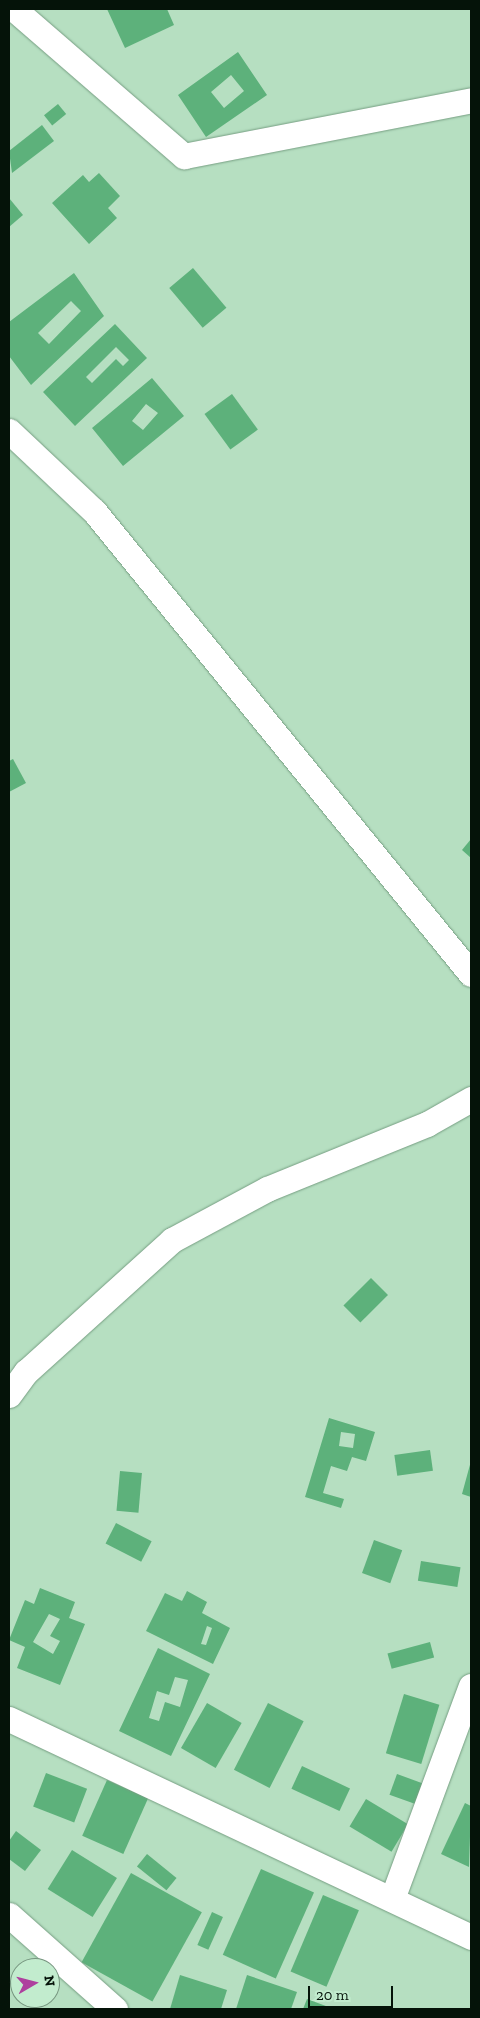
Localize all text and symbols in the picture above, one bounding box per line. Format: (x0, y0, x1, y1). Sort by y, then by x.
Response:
north arrow (10, 1958, 60, 2008)
text: N (40, 1975, 59, 1987)
scale bar (310, 1976, 395, 2008)
text: 20 m (316, 1986, 349, 2004)

